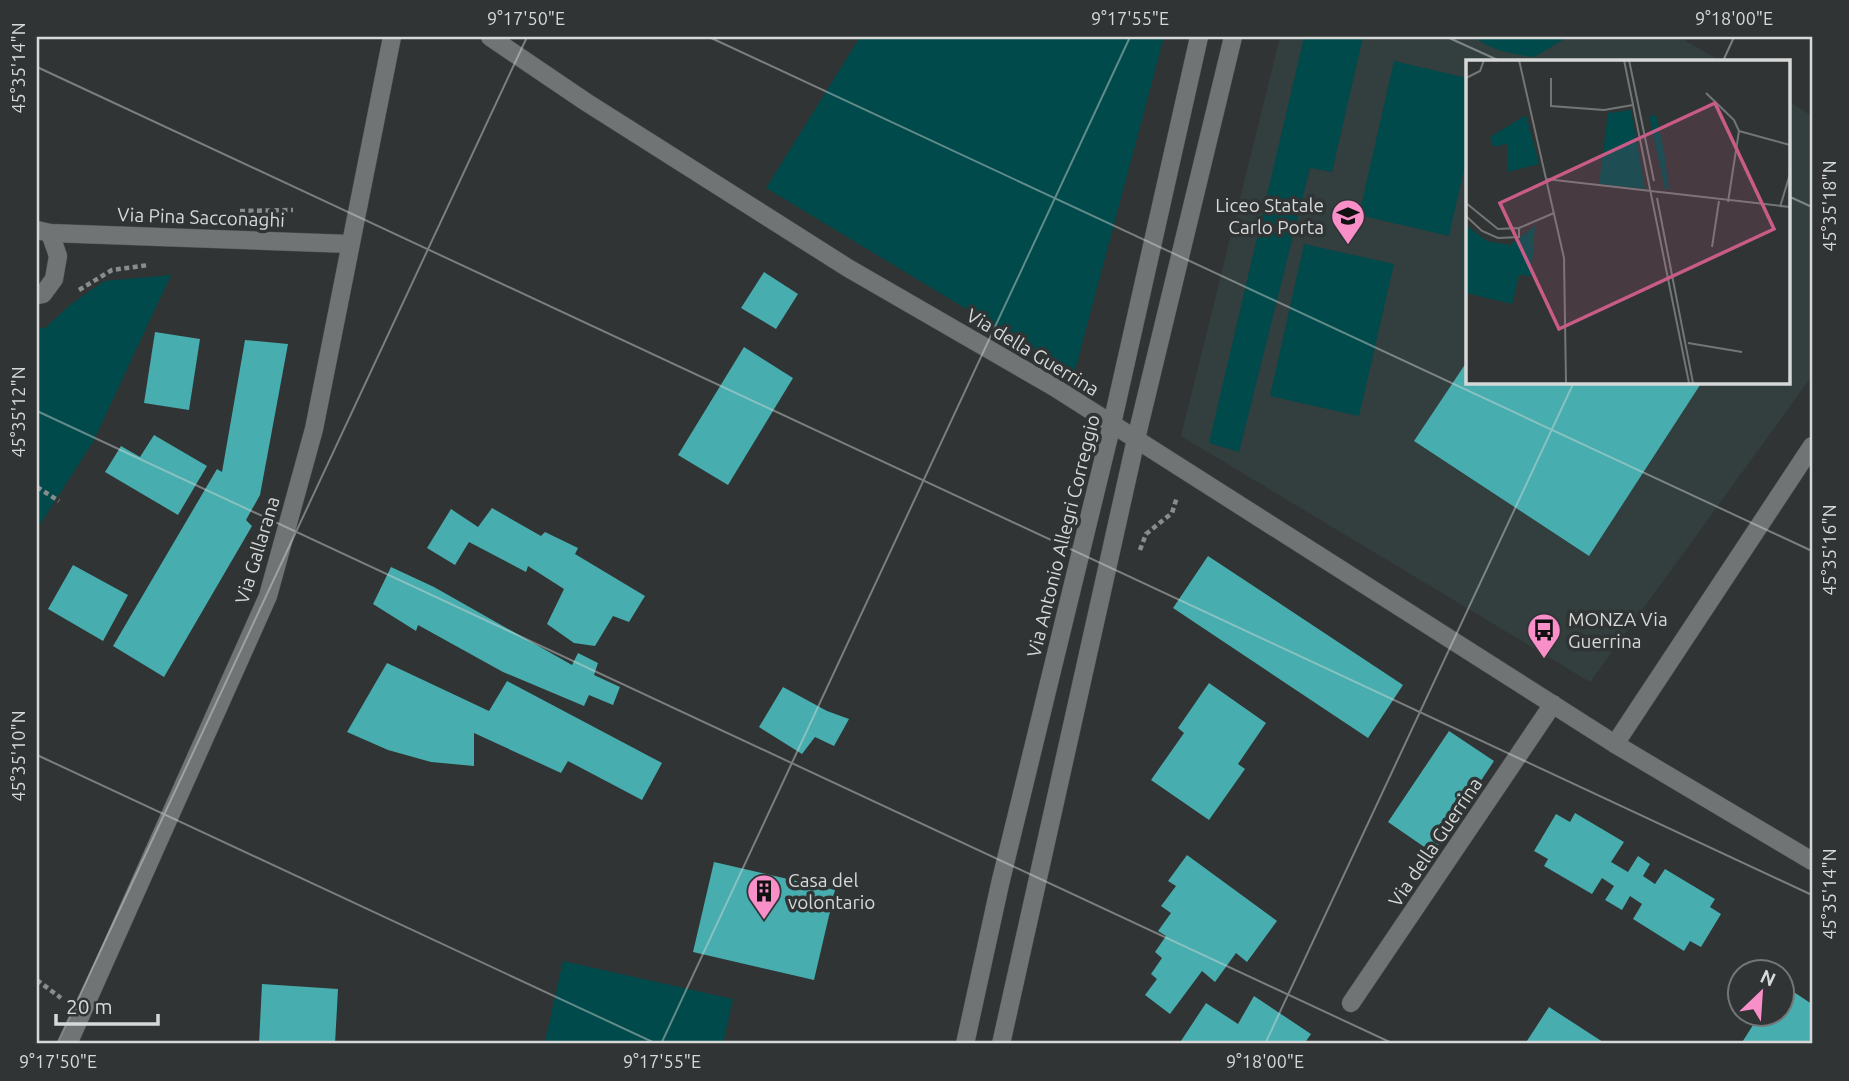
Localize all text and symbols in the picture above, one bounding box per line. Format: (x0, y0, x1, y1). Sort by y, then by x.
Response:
text: 9°17'50"E (487, 8, 565, 28)
text: 9°17'55"E (1091, 8, 1169, 28)
text: 9°18'00"E (1695, 8, 1773, 28)
text: 45°35'14"N (8, 22, 28, 114)
inset map (1466, 60, 1790, 383)
text: 45°35'18"N (1819, 160, 1839, 252)
place label: Liceo Statale Carlo Porta (1215, 194, 1324, 238)
school or university icon: Liceo Statale Carlo Porta (1329, 197, 1367, 246)
street label: Via Pina Sacconaghi (117, 203, 285, 231)
street label: Via della Guerrina (963, 304, 1103, 400)
text: 45°35'12"N (8, 366, 28, 458)
street label: Via Antonio Allegri Correggio (1022, 412, 1104, 660)
street label: Via Gallarana (230, 494, 284, 606)
text: 45°35'16"N (1819, 504, 1839, 596)
place label: MONZA Via Guerrina (1568, 608, 1668, 652)
bus stop icon: MONZA Via Guerrina (1525, 611, 1563, 660)
text: 45°35'10"N (8, 710, 28, 802)
street label: Via della Guerrina (1384, 773, 1486, 911)
text: 45°35'14"N (1819, 848, 1839, 940)
place label: Casa del volontario (788, 869, 875, 913)
building icon: Casa del volontario (745, 872, 783, 921)
north arrow (1727, 958, 1797, 1028)
text: N (1757, 965, 1779, 991)
scale bar (56, 983, 158, 1027)
text: 20 m (66, 994, 113, 1018)
text: 9°17'50"E (19, 1051, 97, 1071)
text: 9°17'55"E (623, 1051, 701, 1071)
text: 9°18'00"E (1226, 1051, 1304, 1071)

